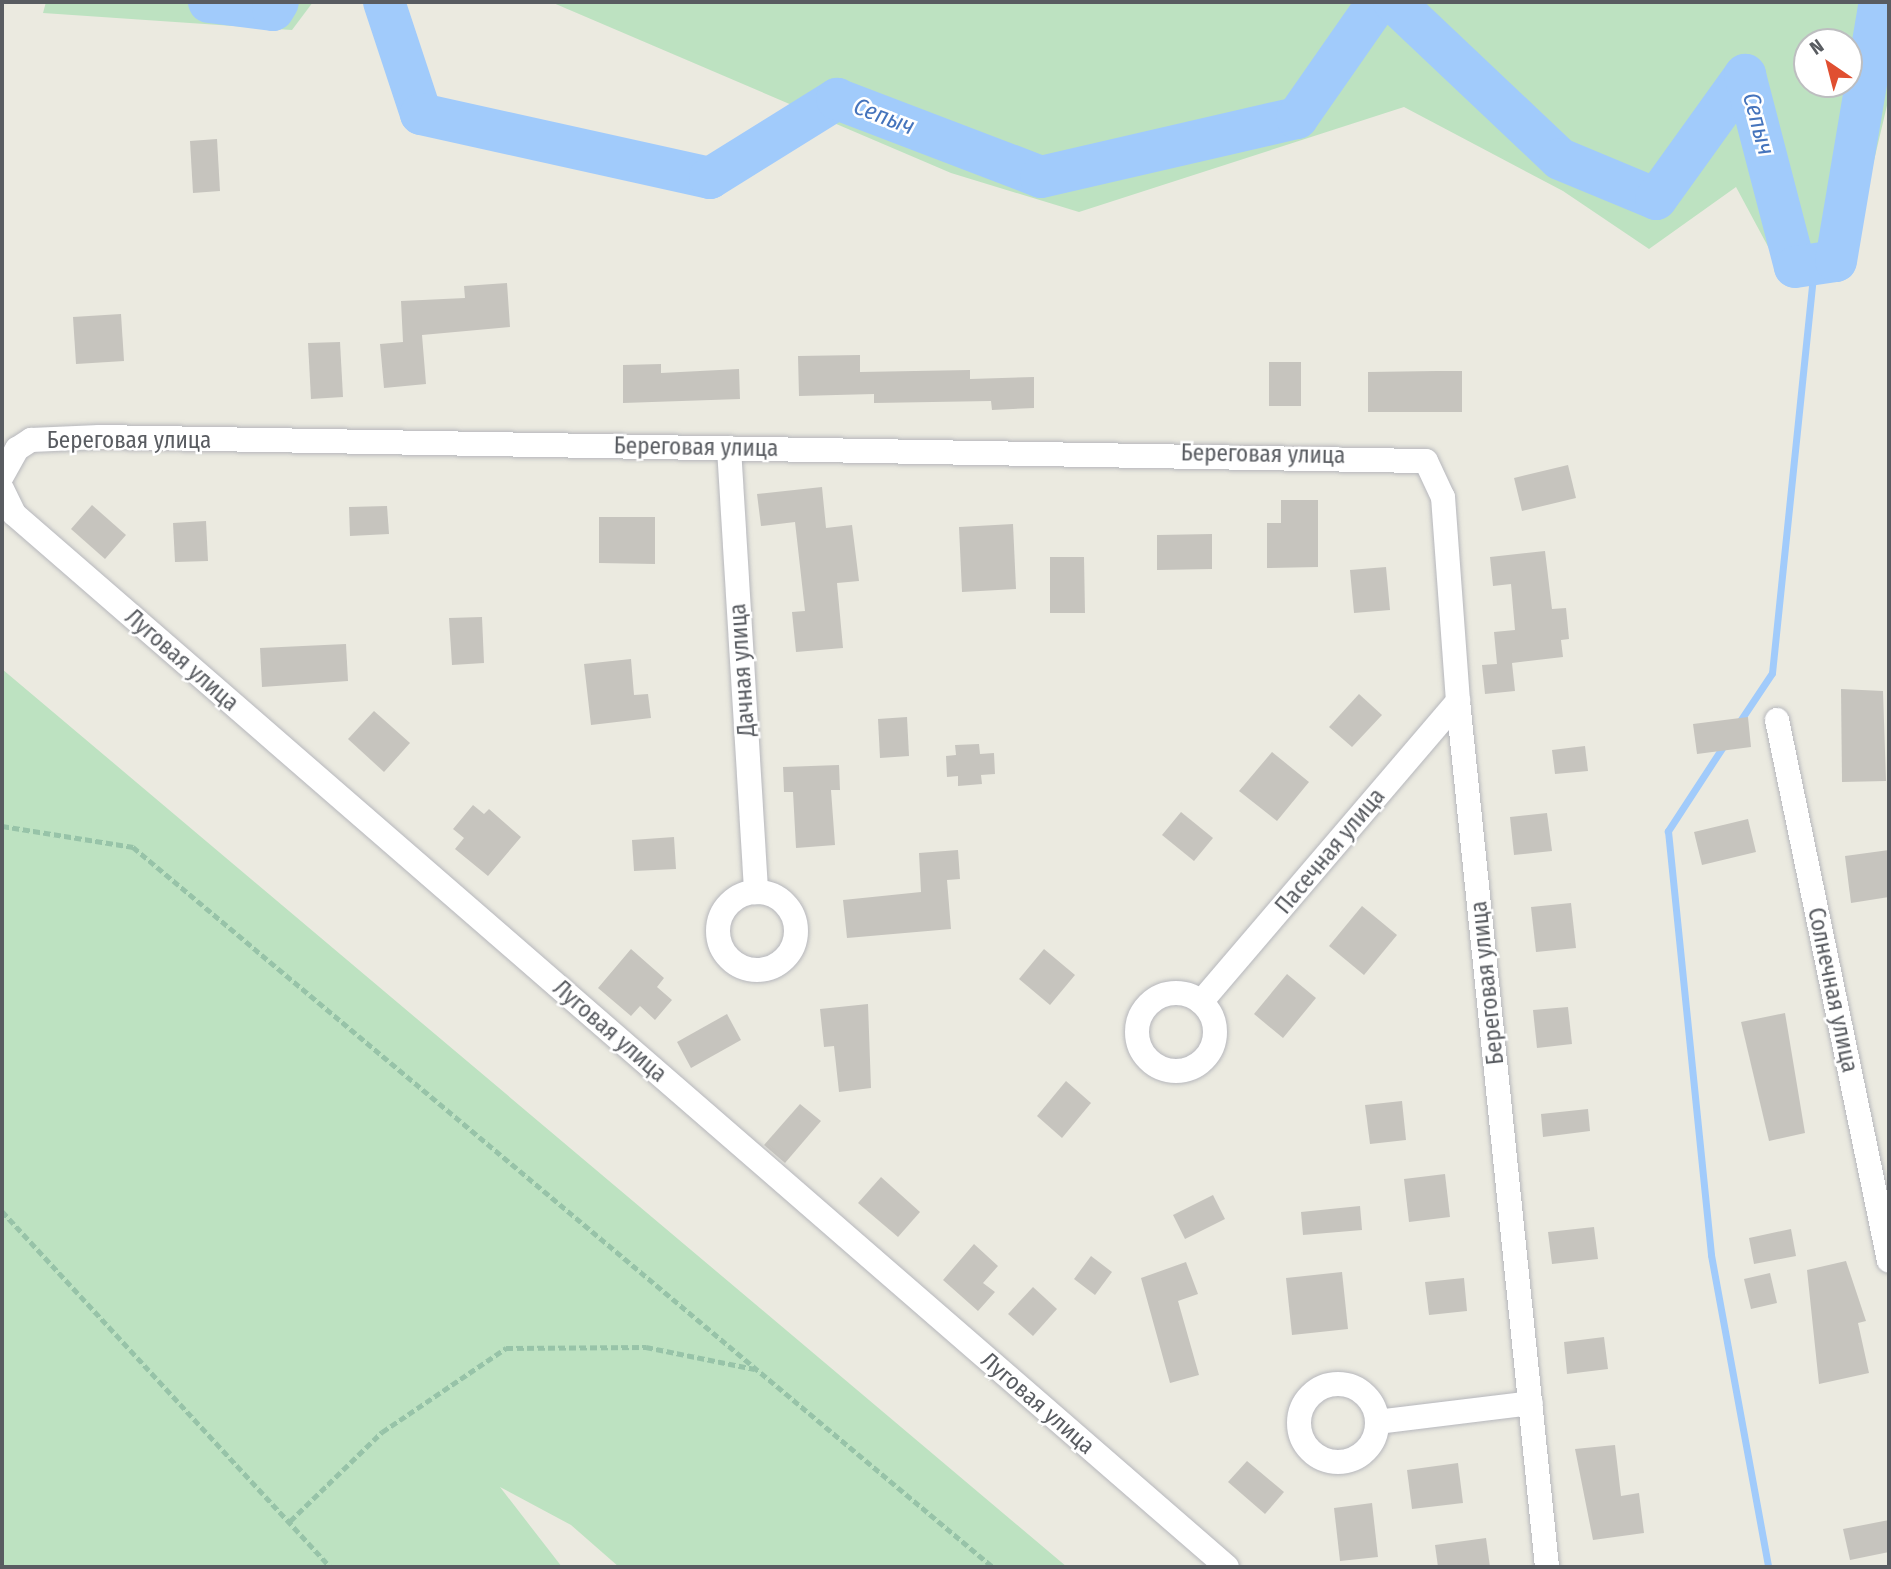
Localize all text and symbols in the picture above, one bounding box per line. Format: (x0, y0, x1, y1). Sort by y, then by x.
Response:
north arrow (1793, 28, 1863, 98)
text: N (1806, 34, 1828, 60)
water label: Сепыч (1736, 90, 1780, 158)
water label: Сепыч (849, 92, 919, 142)
street label: Береговая улица (47, 426, 211, 454)
street label: Береговая улица (614, 432, 778, 462)
street label: Береговая улица (1181, 439, 1345, 469)
street label: Луговая улица (120, 603, 244, 717)
street label: Дачная улица (724, 603, 760, 737)
street label: Пасечная улица (1270, 783, 1390, 919)
street label: Береговая улица (1465, 900, 1509, 1066)
street label: Солнечная улица (1802, 905, 1864, 1075)
street label: Луговая улица (548, 974, 672, 1088)
street label: Луговая улица (976, 1346, 1100, 1460)

